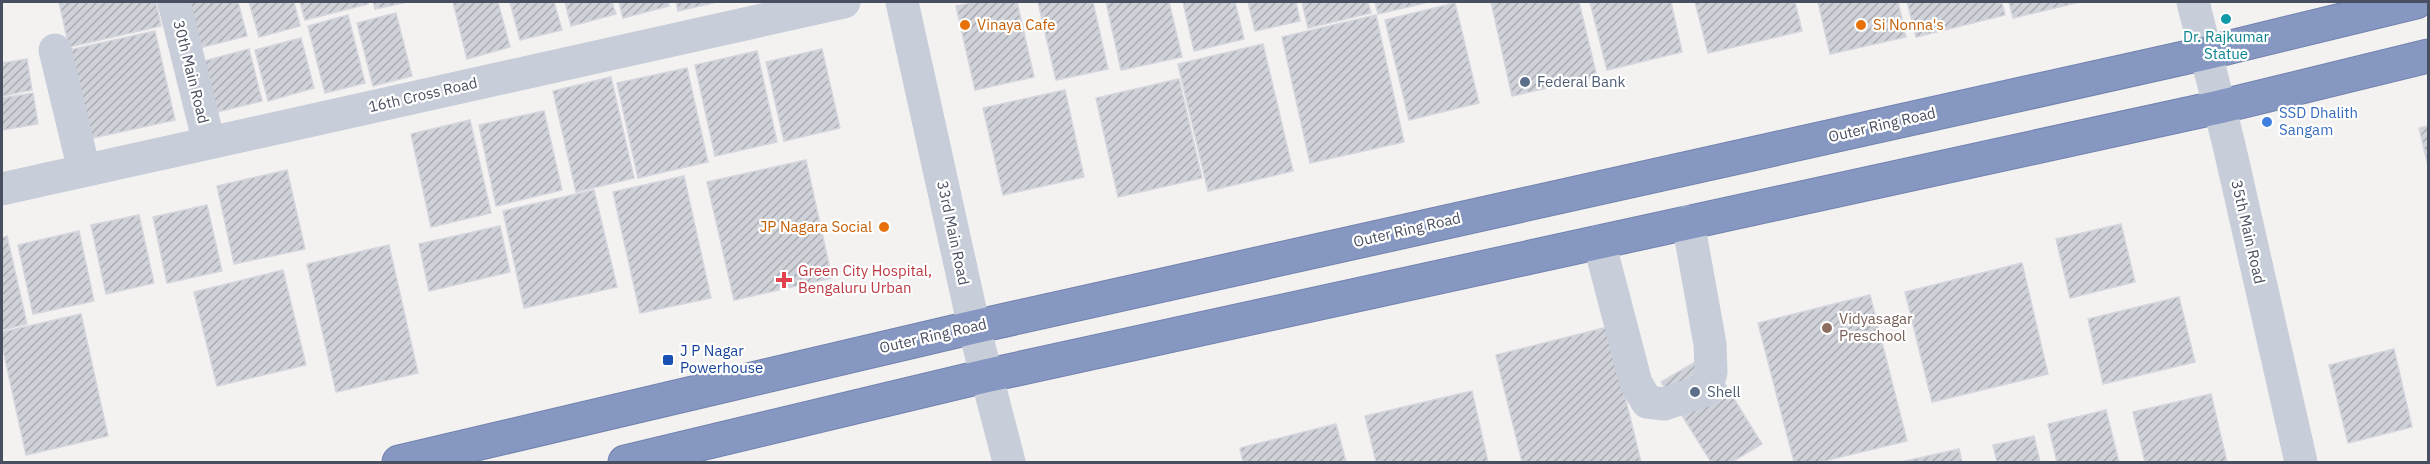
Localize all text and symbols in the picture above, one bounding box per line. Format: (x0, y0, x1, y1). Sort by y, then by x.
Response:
marker: Dr. Rajkumar Statue (2219, 12, 2233, 26)
place label: Vinaya Cafe (977, 15, 1056, 34)
place label: Si Nonna's (1873, 15, 1944, 34)
street label: 30th Main Road (169, 18, 214, 126)
marker: Vinaya Cafe (958, 18, 972, 32)
marker: Si Nonna's (1854, 18, 1868, 32)
place label: Dr. Rajkumar Statue (2183, 27, 2270, 63)
place label: Federal Bank (1537, 72, 1626, 91)
street label: 16th Cross Road (367, 73, 479, 116)
marker: Federal Bank (1518, 75, 1532, 89)
street label: Outer Ring Road (1826, 103, 1937, 146)
place label: SSD Dhalith Sangam (2279, 103, 2358, 139)
marker: SSD Dhalith Sangam (2260, 115, 2274, 129)
street label: 35th Main Road (2227, 178, 2270, 286)
street label: 33rd Main Road (933, 179, 974, 287)
street label: Outer Ring Road (1351, 208, 1462, 251)
place label: JP Nagara Social (760, 217, 872, 236)
marker: JP Nagara Social (877, 220, 891, 234)
place label: Green City Hospital, Bengaluru Urban (798, 261, 932, 297)
marker: Green City Hospital, Bengaluru Urban (775, 271, 793, 289)
place label: Vidyasagar Preschool (1839, 309, 1913, 345)
street label: Outer Ring Road (877, 314, 988, 357)
marker: Vidyasagar Preschool (1820, 321, 1834, 335)
place label: J P Nagar Powerhouse (680, 341, 763, 377)
marker: J P Nagar Powerhouse (661, 353, 675, 367)
place label: Shell (1707, 382, 1741, 401)
marker: Shell (1688, 385, 1702, 399)

